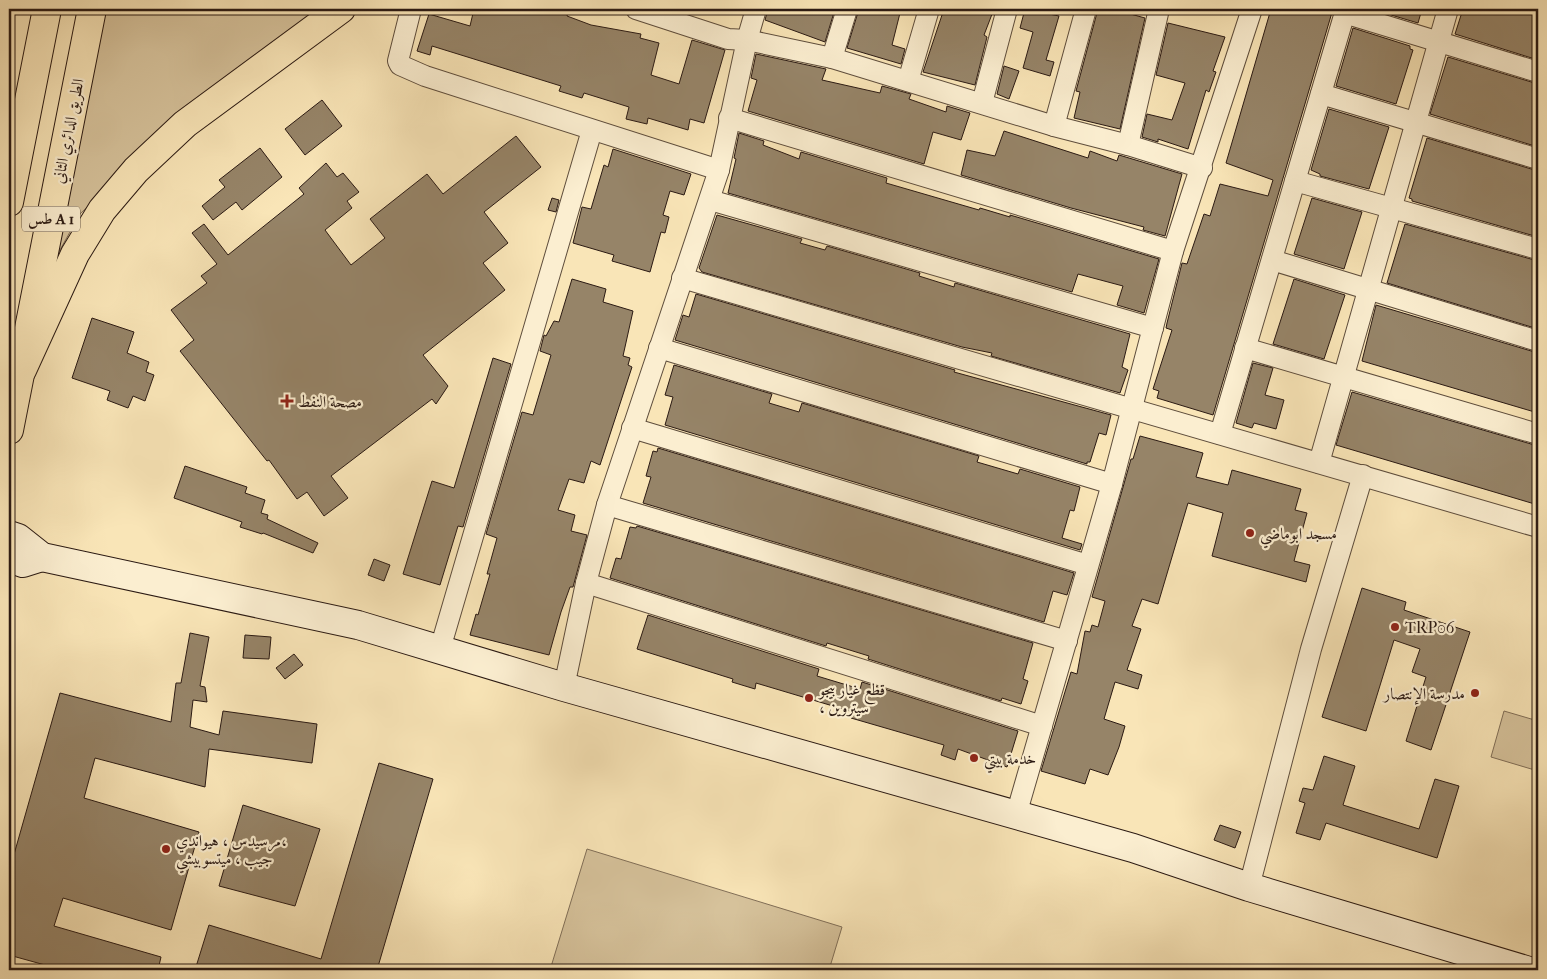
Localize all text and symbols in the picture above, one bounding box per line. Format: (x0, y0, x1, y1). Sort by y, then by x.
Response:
street label: الطريق الدائري الثاني (49, 77, 90, 186)
road number: طس A 1 (22, 206, 80, 232)
place label: مصحة النفط (298, 392, 362, 411)
marker: مصحة النفط (280, 394, 294, 408)
place label: مسجد ابوماضي (1260, 524, 1337, 549)
marker: مسجد ابوماضي (1244, 527, 1256, 539)
place label: TRP06 (1405, 618, 1455, 637)
marker: TRP06 (1389, 621, 1401, 633)
place label: قطع غيار بيجو ، سيتروين (817, 680, 885, 717)
place label: مدرسة الإنتصار (1382, 684, 1465, 705)
marker: مدرسة الإنتصار (1469, 687, 1481, 699)
marker: قطع غيار بيجو ، سيتروين (803, 692, 815, 704)
place label: خدمة بيتي (984, 749, 1036, 774)
marker: خدمة بيتي (968, 752, 980, 764)
place label: مرسيدس ، هيواندي، جيب ، ميتسوبيشي (176, 831, 287, 874)
marker: مرسيدس ، هيواندي، جيب ، ميتسوبيشي (160, 843, 172, 855)

